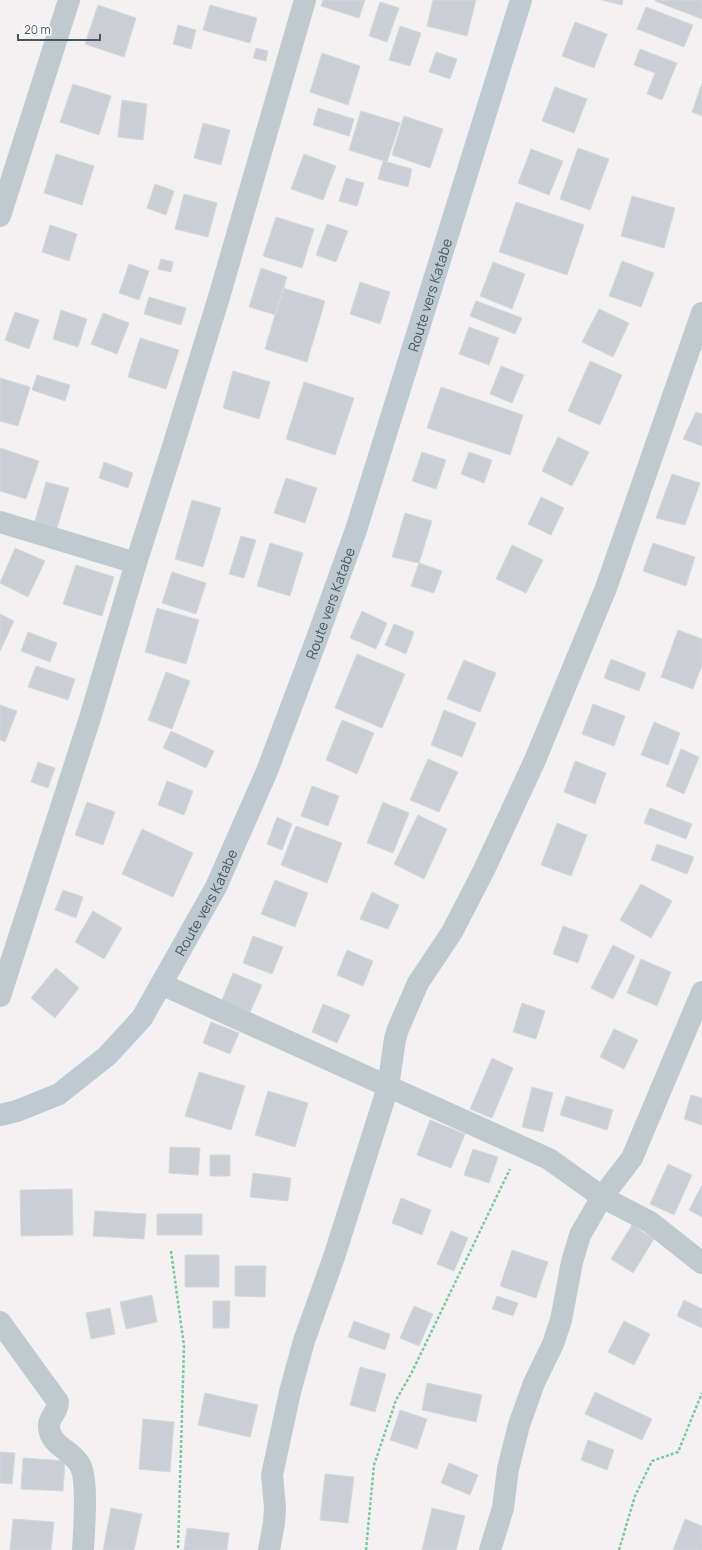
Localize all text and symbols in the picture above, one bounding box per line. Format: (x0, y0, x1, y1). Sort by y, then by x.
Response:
scale bar (18, 16, 100, 42)
text: 20 m (24, 21, 51, 38)
street label: Route vers Katabe (403, 236, 456, 354)
street label: Route vers Katabe (301, 545, 359, 662)
street label: Route vers Katabe (170, 846, 241, 959)

